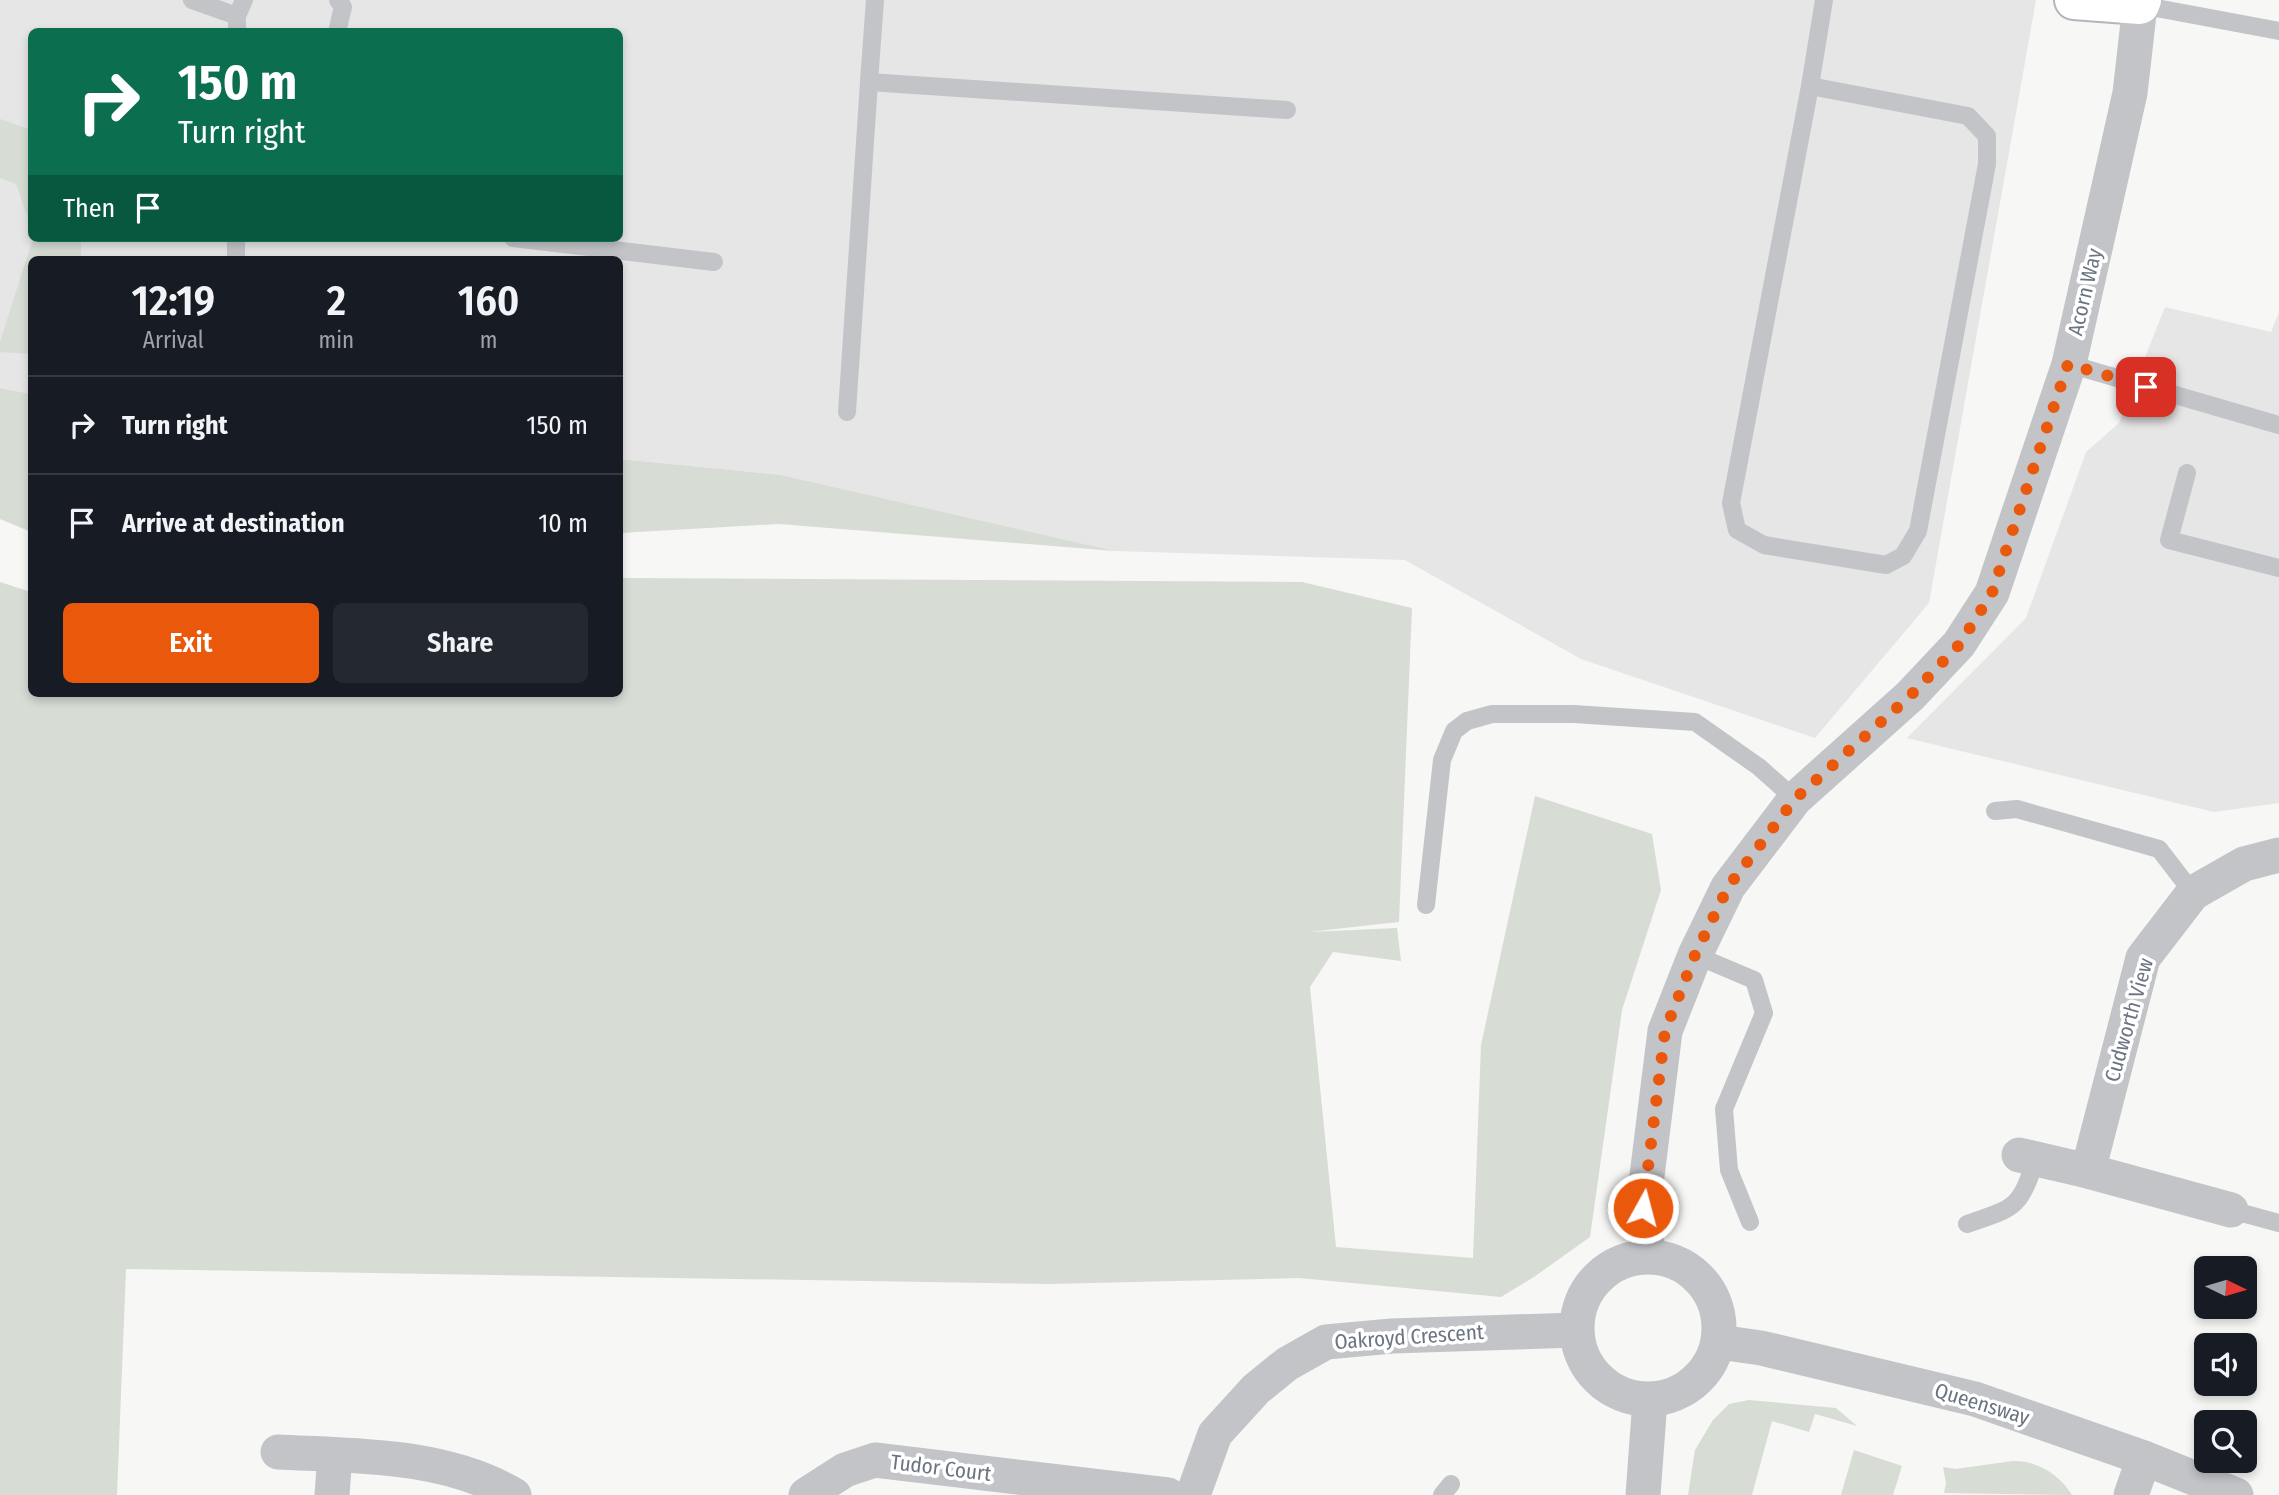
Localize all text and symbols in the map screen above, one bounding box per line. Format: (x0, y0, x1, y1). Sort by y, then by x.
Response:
text: 150 m (178, 53, 297, 112)
icon: right (63, 56, 154, 147)
text: Turn right (178, 113, 305, 151)
icon: arrive (129, 189, 167, 227)
text: Then (63, 193, 115, 224)
street label: Acorn Way (2062, 245, 2108, 338)
text: 12:19 (131, 276, 215, 326)
text: 2 (327, 276, 346, 326)
text: 160 (458, 276, 519, 326)
text: Arrival (143, 326, 204, 354)
text: min (319, 326, 354, 354)
text: m (480, 326, 497, 354)
pin (2116, 357, 2176, 417)
icon: arrive (2127, 368, 2165, 406)
icon: right (63, 406, 101, 444)
text: Turn right (122, 410, 228, 441)
text: 150 m (526, 410, 588, 441)
icon: arrive (63, 504, 101, 542)
text: Arrive at destination (122, 508, 345, 539)
text: 10 m (538, 508, 588, 539)
button: Exit (63, 603, 319, 683)
button: Share (333, 603, 588, 683)
street label: Cudworth View (2099, 955, 2159, 1085)
position arrow (1606, 1171, 1680, 1245)
north arrow (2194, 1256, 2258, 1320)
map controls (2194, 1256, 2257, 1473)
street label: Oakroyd Crescent (1333, 1319, 1485, 1355)
button: sound (2194, 1333, 2257, 1396)
street label: Queensway (1932, 1377, 2033, 1431)
button: search (2194, 1410, 2257, 1473)
street label: Tudor Court (889, 1449, 993, 1487)

